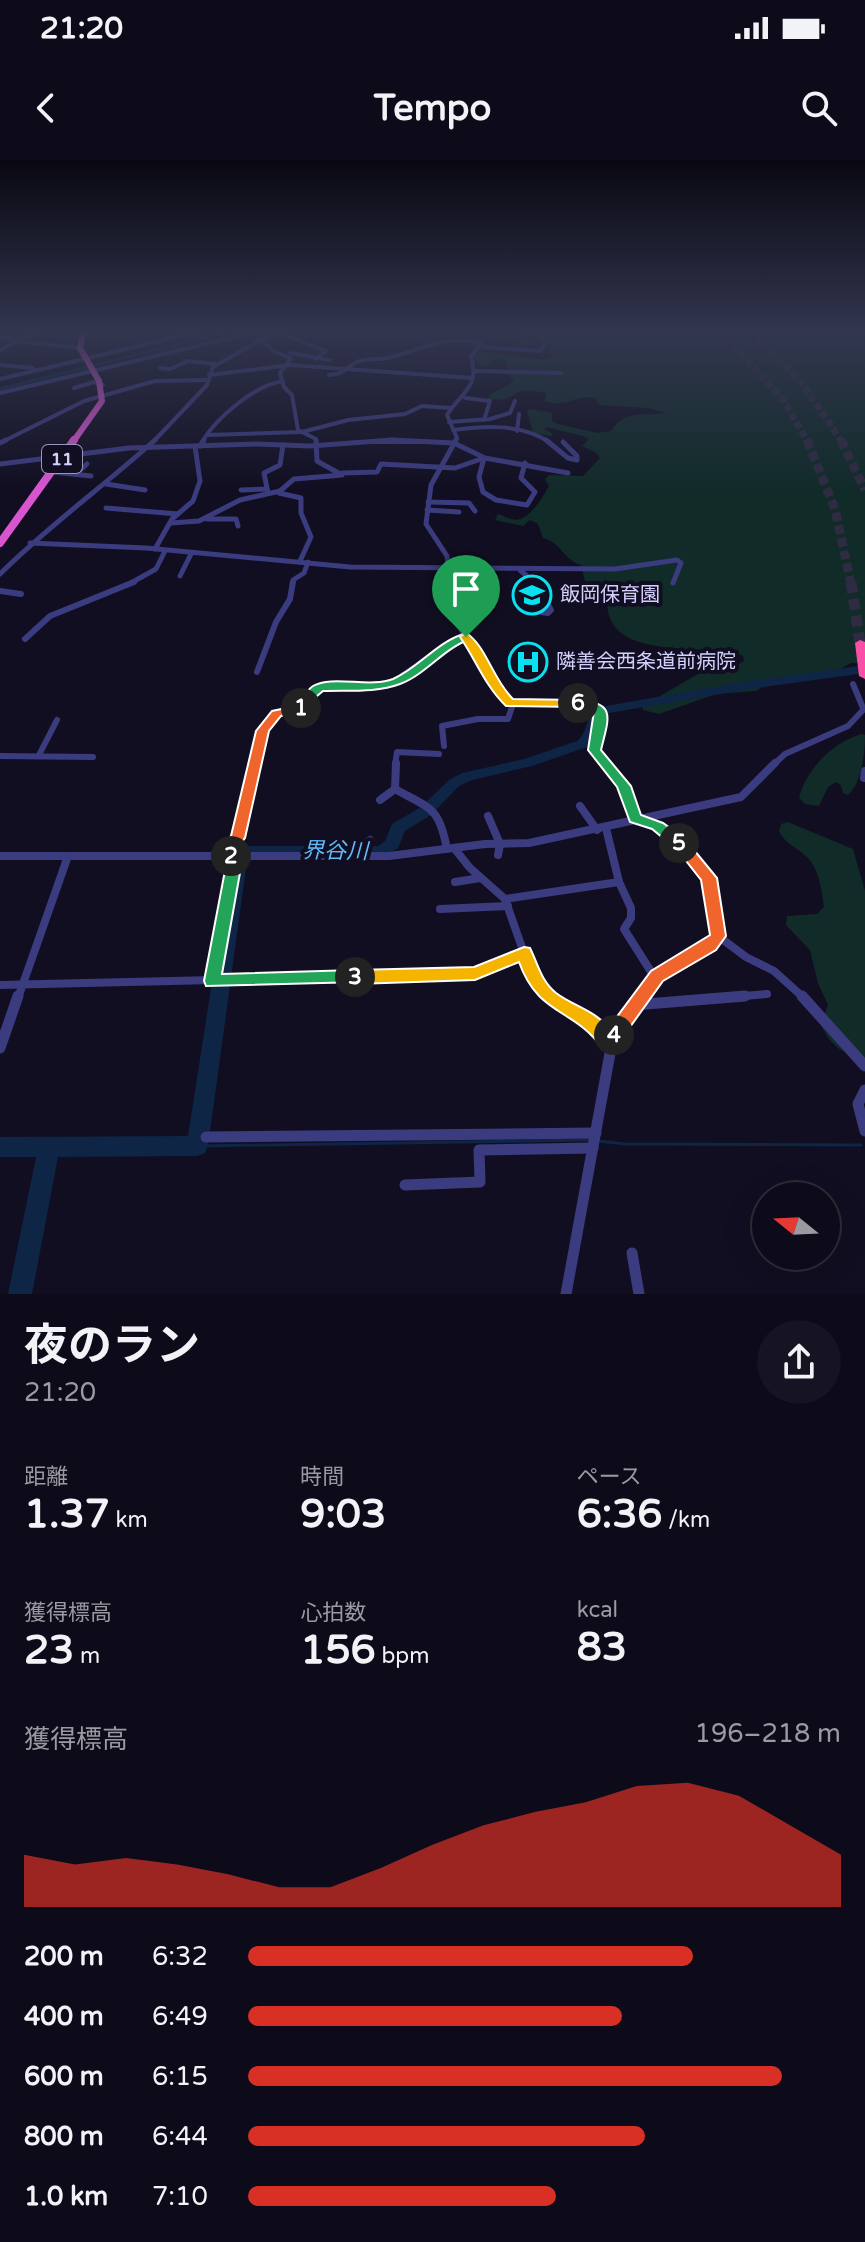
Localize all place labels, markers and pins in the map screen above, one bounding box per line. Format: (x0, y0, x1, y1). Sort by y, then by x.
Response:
pin (432, 555, 500, 637)
school or university icon: 飯岡保育園 (511, 574, 553, 616)
place label: 飯岡保育園 (560, 583, 660, 607)
hospital icon: 隣善会西条道前病院 (507, 641, 549, 683)
place label: 隣善会西条道前病院 (556, 650, 736, 674)
pin: 6 (558, 683, 598, 723)
pin: 1 (281, 688, 321, 728)
pin: 5 (659, 823, 699, 863)
pin: 2 (211, 836, 251, 876)
pin: 3 (335, 957, 375, 997)
pin: 4 (594, 1015, 634, 1055)

